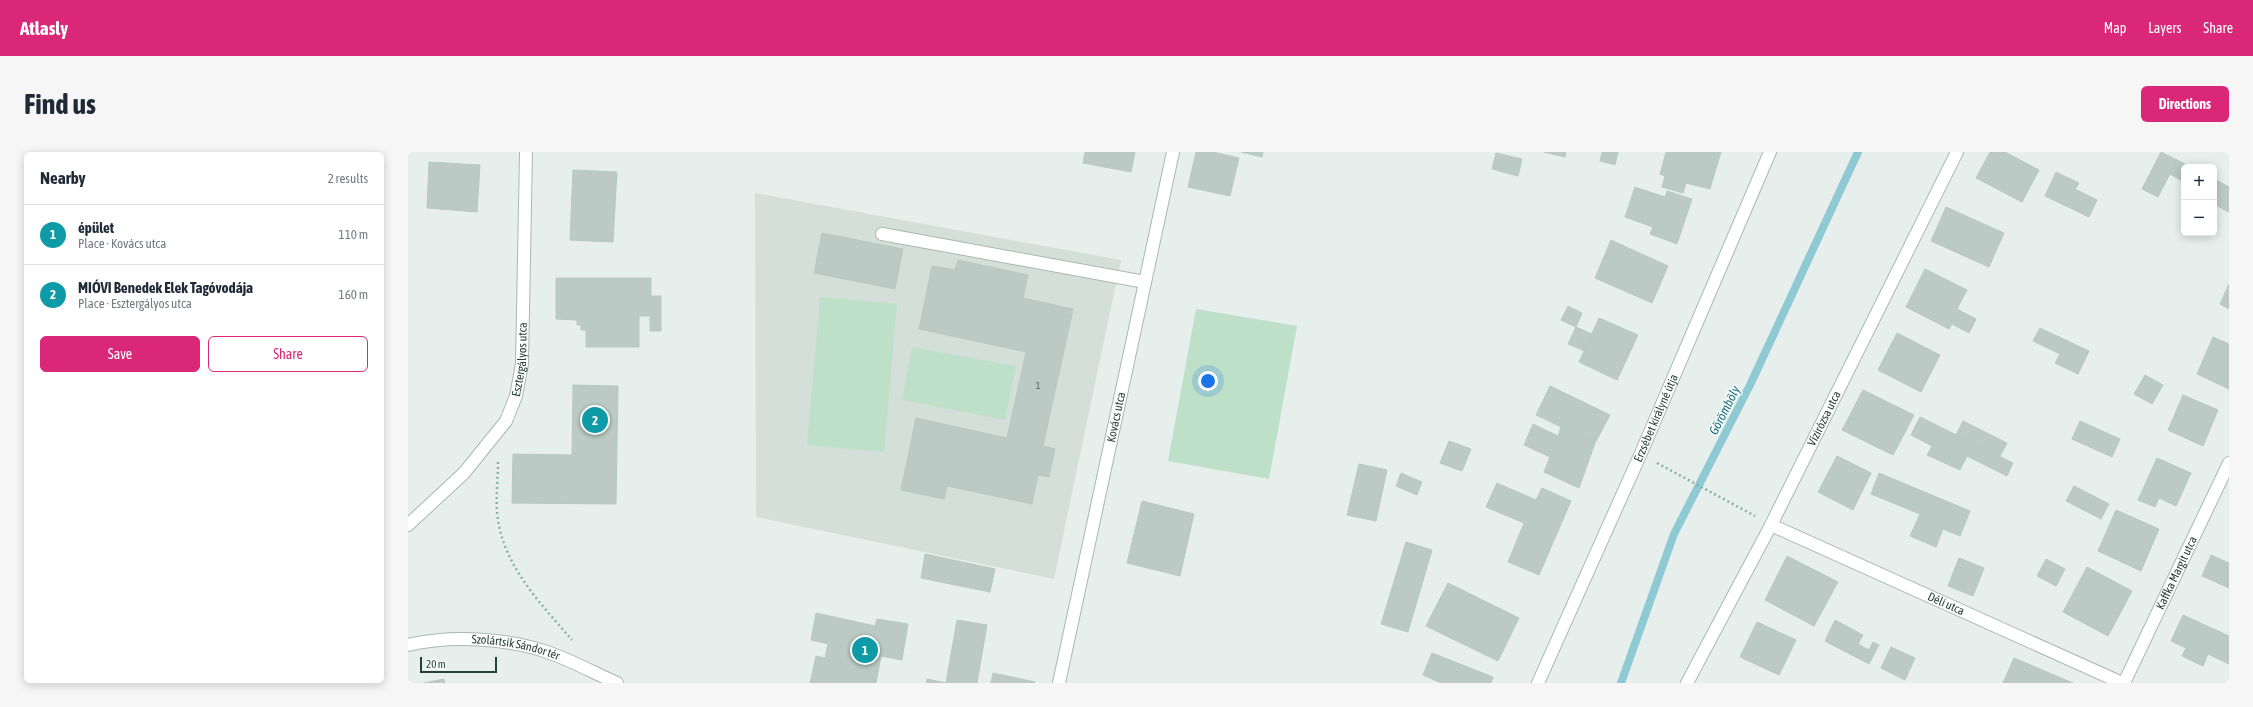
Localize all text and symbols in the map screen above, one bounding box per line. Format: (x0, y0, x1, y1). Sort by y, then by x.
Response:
text: Atlasly (20, 17, 68, 39)
text: Map (2104, 20, 2126, 36)
text: Layers (2148, 20, 2181, 36)
text: Share (2203, 20, 2233, 36)
button: Directions (2141, 86, 2229, 122)
text: Find us (24, 88, 96, 120)
map controls (2181, 164, 2217, 236)
button: + (2181, 164, 2217, 200)
text: Nearby (40, 168, 86, 188)
text: 2 results (328, 171, 368, 186)
button: − (2181, 200, 2217, 236)
text: épület (78, 219, 114, 236)
text: 1 (50, 227, 56, 242)
text: 110 m (339, 227, 368, 242)
text: Place · Kovács utca (78, 236, 166, 251)
text: MIÓVI Benedek Elek Tagóvodája (78, 279, 253, 296)
text: 2 (50, 287, 56, 302)
text: 160 m (339, 287, 368, 302)
text: Place · Esztergályos utca (78, 296, 192, 311)
street label: Esztergályos utca (509, 322, 530, 398)
button: Save (40, 336, 200, 372)
button: Share (208, 336, 368, 372)
your location (1198, 371, 1218, 391)
street label: Erzsébet királyné útja (1631, 372, 1681, 464)
house number: 1 (1036, 380, 1041, 391)
water label: Görömböly (1706, 383, 1743, 437)
street label: Vízirózsa utca (1805, 389, 1844, 448)
street label: Kovács utca (1104, 391, 1128, 444)
pin: 2 (582, 405, 608, 435)
street label: Kaffka Margit utca (2153, 534, 2200, 612)
street label: Déli utca (1925, 589, 1967, 618)
street label: Szolártsik Sándor tér (471, 632, 562, 663)
pin: 1 (852, 635, 878, 665)
scale bar (420, 655, 497, 674)
text: 20 m (426, 658, 446, 670)

